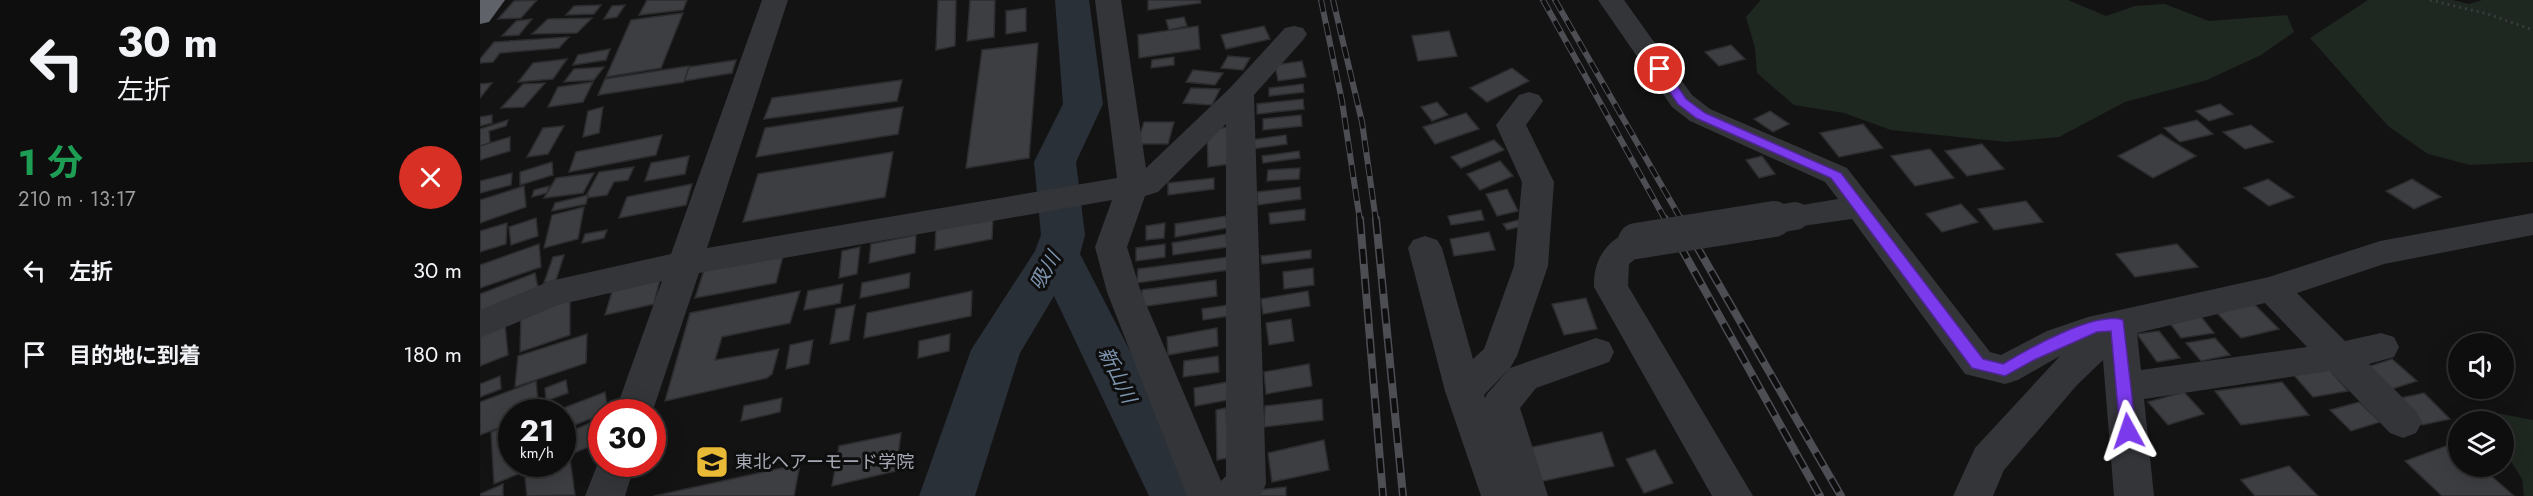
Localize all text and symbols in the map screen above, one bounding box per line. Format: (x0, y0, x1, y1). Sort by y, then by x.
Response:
text: 30 m (117, 12, 218, 73)
icon: left (18, 24, 96, 102)
pin (1634, 43, 1685, 94)
icon: arrive (1643, 52, 1676, 85)
text: 左折 (117, 70, 171, 109)
text: 1 分 (18, 136, 83, 188)
button: close (399, 146, 462, 209)
text: 210 m · 13:17 (18, 185, 135, 214)
water label: 吸川 (1022, 245, 1069, 296)
icon: left (18, 254, 51, 287)
text: 30 m (413, 254, 462, 286)
text: 左折 (69, 255, 113, 287)
map controls (2448, 333, 2514, 477)
button: sound (2448, 333, 2514, 399)
icon: arrive (18, 338, 51, 371)
text: 180 m (403, 338, 462, 370)
text: 目的地に到着 (69, 339, 201, 371)
water label: 新山川 (1091, 342, 1144, 410)
speed limit sign: 30 (588, 399, 666, 477)
position arrow (2096, 399, 2160, 463)
text: 21 (520, 409, 554, 452)
button: layers (2448, 411, 2514, 477)
text: km/h (520, 442, 554, 464)
school or university icon: 東北ヘアーモード学院 (694, 444, 730, 480)
place label: 東北ヘアーモード学院 (735, 449, 914, 475)

